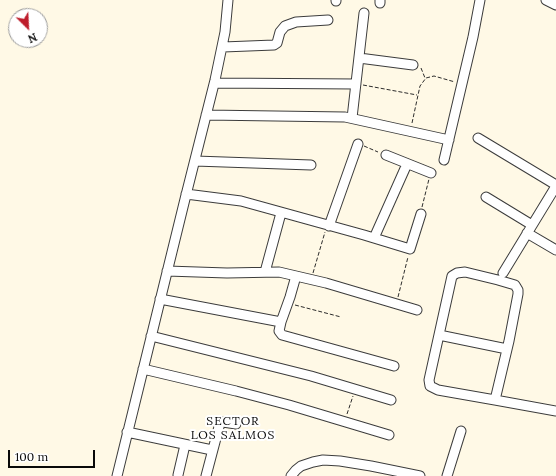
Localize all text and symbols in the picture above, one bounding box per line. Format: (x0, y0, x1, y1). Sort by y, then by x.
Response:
north arrow (8, 8, 48, 48)
text: N (26, 30, 39, 46)
district label: SECTOR LOS SALMOS (191, 415, 275, 443)
scale bar (10, 442, 97, 468)
text: 100 m (15, 449, 48, 464)

